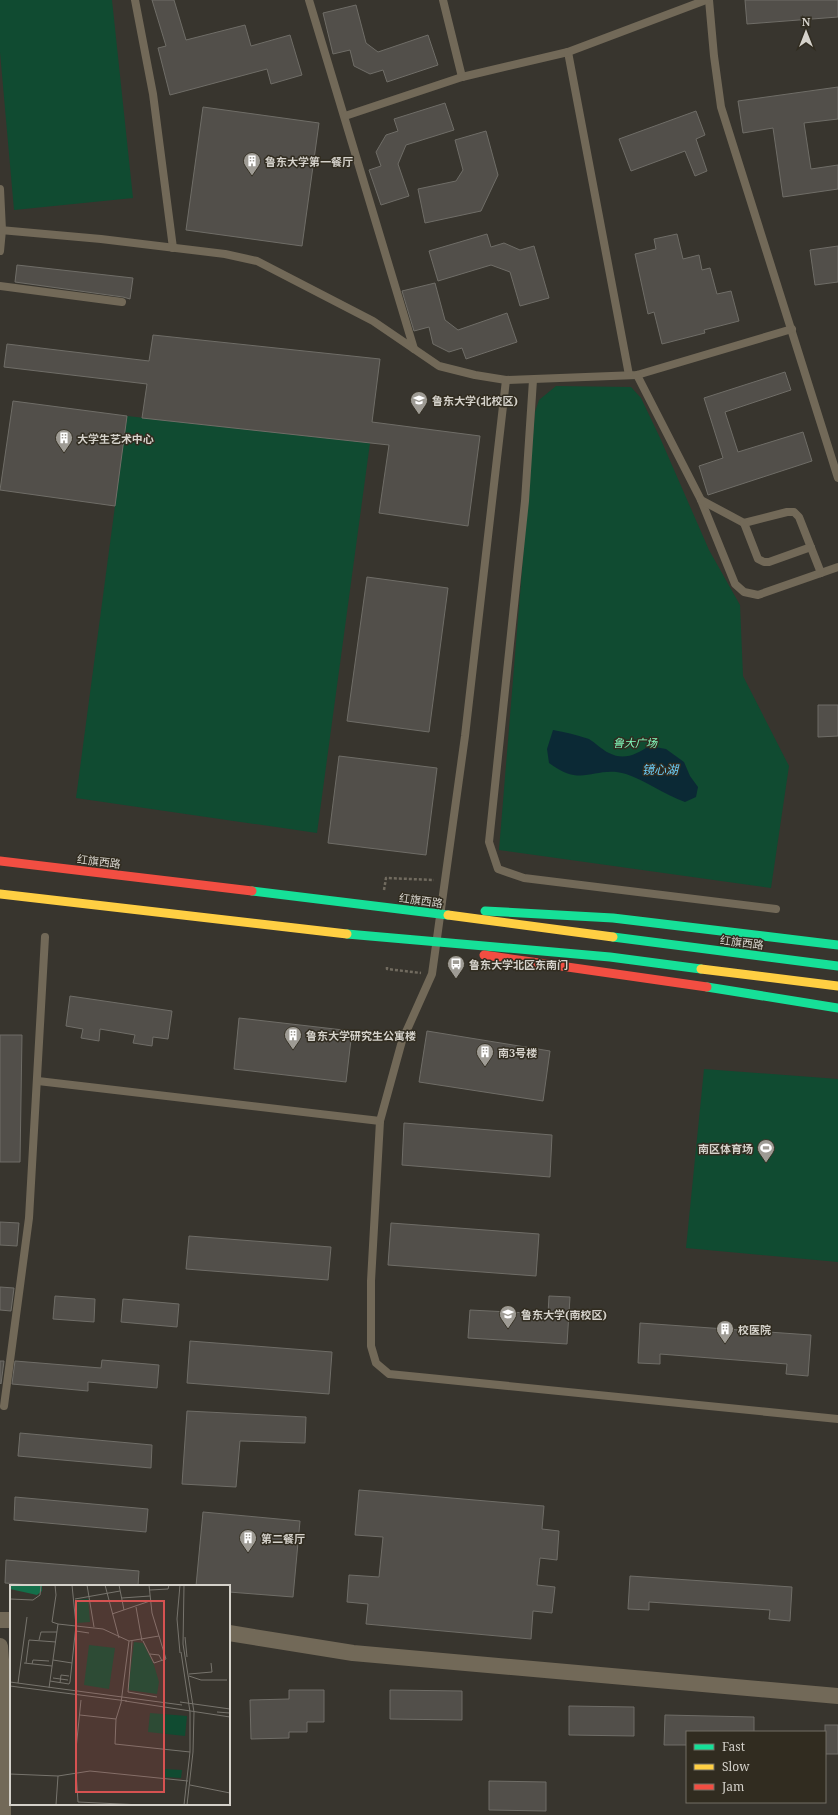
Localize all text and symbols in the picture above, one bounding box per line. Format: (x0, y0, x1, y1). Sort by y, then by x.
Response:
north arrow (786, 12, 826, 52)
text: N (802, 14, 811, 29)
building icon: 鲁东大学第一餐厅 (242, 151, 262, 176)
place label: 鲁东大学第一餐厅 (265, 154, 353, 169)
school or university icon: 鲁东大学(北校区) (409, 390, 429, 415)
place label: 鲁东大学(北校区) (432, 393, 518, 408)
building icon: 大学生艺术中心 (54, 428, 74, 453)
place label: 大学生艺术中心 (77, 431, 154, 446)
park label: 鲁大广场 (613, 735, 658, 750)
water label: 镜心湖 (642, 761, 680, 778)
street label: 红旗西路 (76, 851, 122, 871)
street label: 红旗西路 (398, 890, 444, 910)
street label: 红旗西路 (719, 932, 765, 952)
bus stop icon: 鲁东大学北区东南门 (446, 954, 466, 979)
place label: 鲁东大学北区东南门 (469, 957, 568, 972)
building icon: 鲁东大学研究生公寓楼 (283, 1025, 303, 1050)
place label: 鲁东大学研究生公寓楼 (306, 1028, 416, 1043)
building icon: 南3号楼 (475, 1042, 495, 1067)
place label: 南3号楼 (498, 1045, 537, 1060)
sports icon: 南区体育场 (756, 1138, 776, 1163)
place label: 南区体育场 (698, 1141, 753, 1156)
school or university icon: 鲁东大学(南校区) (498, 1304, 518, 1329)
place label: 鲁东大学(南校区) (521, 1307, 607, 1322)
building icon: 校医院 (715, 1319, 735, 1344)
place label: 校医院 (738, 1322, 771, 1337)
building icon: 第二餐厅 (238, 1528, 258, 1553)
place label: 第二餐厅 (261, 1531, 305, 1546)
inset map (10, 1585, 230, 1805)
legend (686, 1731, 826, 1803)
text: Fast (722, 1738, 745, 1755)
text: Slow (722, 1758, 750, 1775)
text: Jam (721, 1778, 744, 1795)

